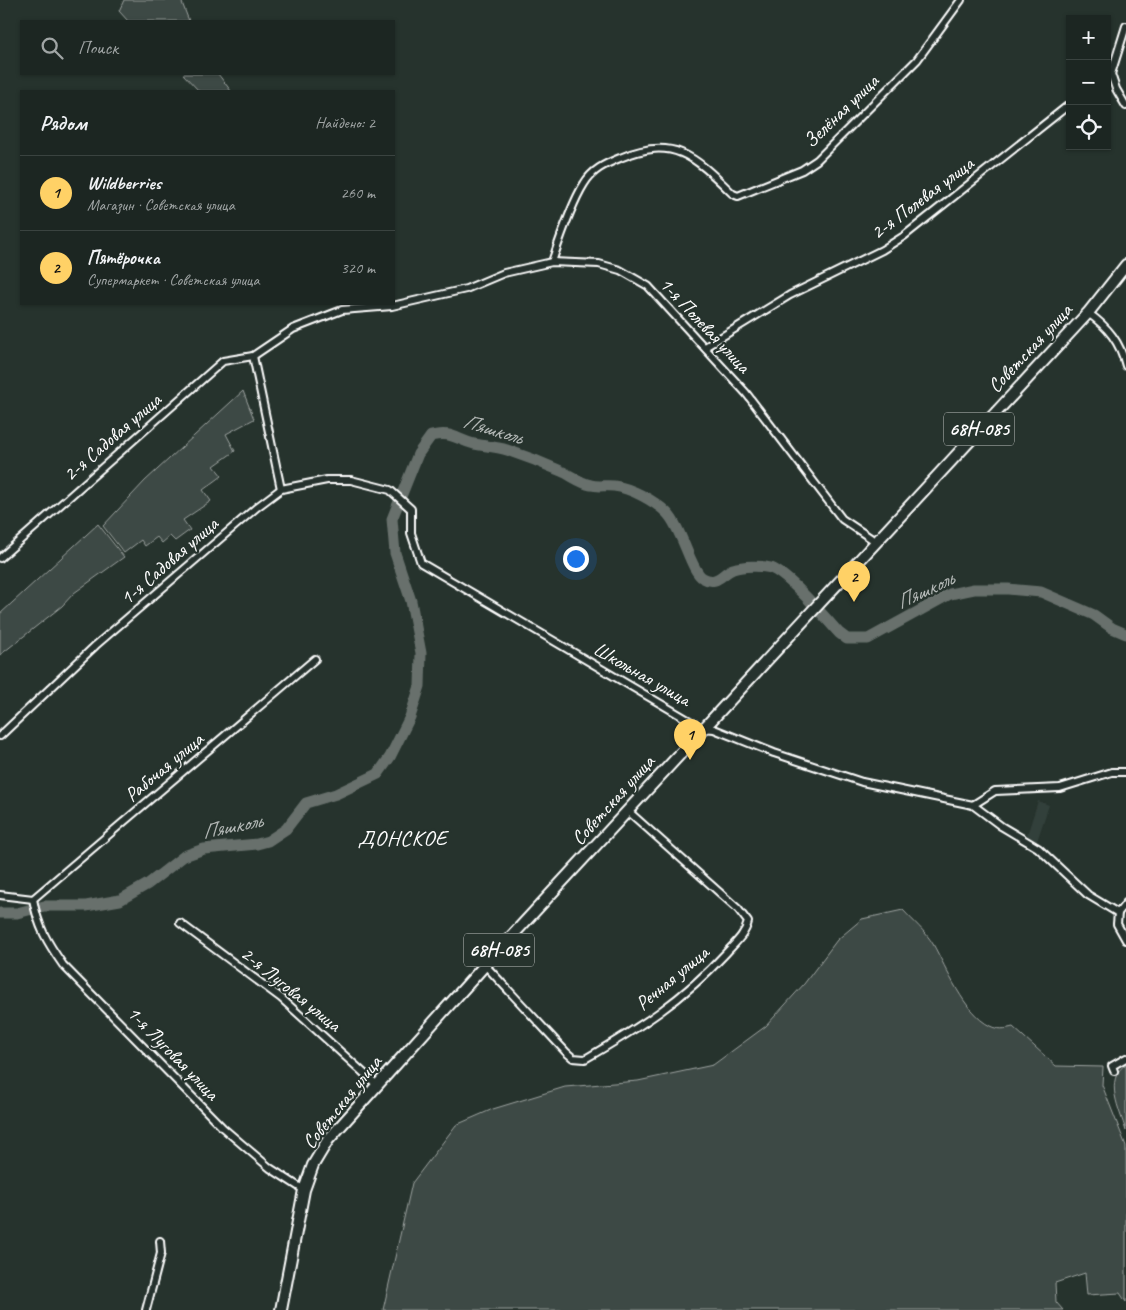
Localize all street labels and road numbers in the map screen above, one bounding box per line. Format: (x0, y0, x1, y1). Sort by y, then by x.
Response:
street label: Зелёная улица (798, 68, 885, 153)
street label: 2-я Полевая улица (866, 150, 980, 245)
street label: 1-я Полевая улица (654, 272, 757, 380)
street label: Советская улица (982, 297, 1078, 398)
street label: 2-я Садовая улица (58, 386, 168, 486)
road number: 68Н-085 (944, 412, 1014, 446)
street label: 1-я Садовая улица (115, 510, 225, 610)
street label: Школьная улица (589, 636, 697, 713)
street label: Рабочая улица (119, 726, 210, 807)
street label: Советская улица (566, 749, 661, 850)
road number: 68Н-085 (464, 934, 534, 966)
street label: Речная улица (630, 939, 715, 1016)
street label: 2-я Луговая улица (236, 941, 348, 1038)
street label: 1-я Луговая улица (122, 1001, 226, 1107)
street label: Советская улица (297, 1049, 388, 1154)

